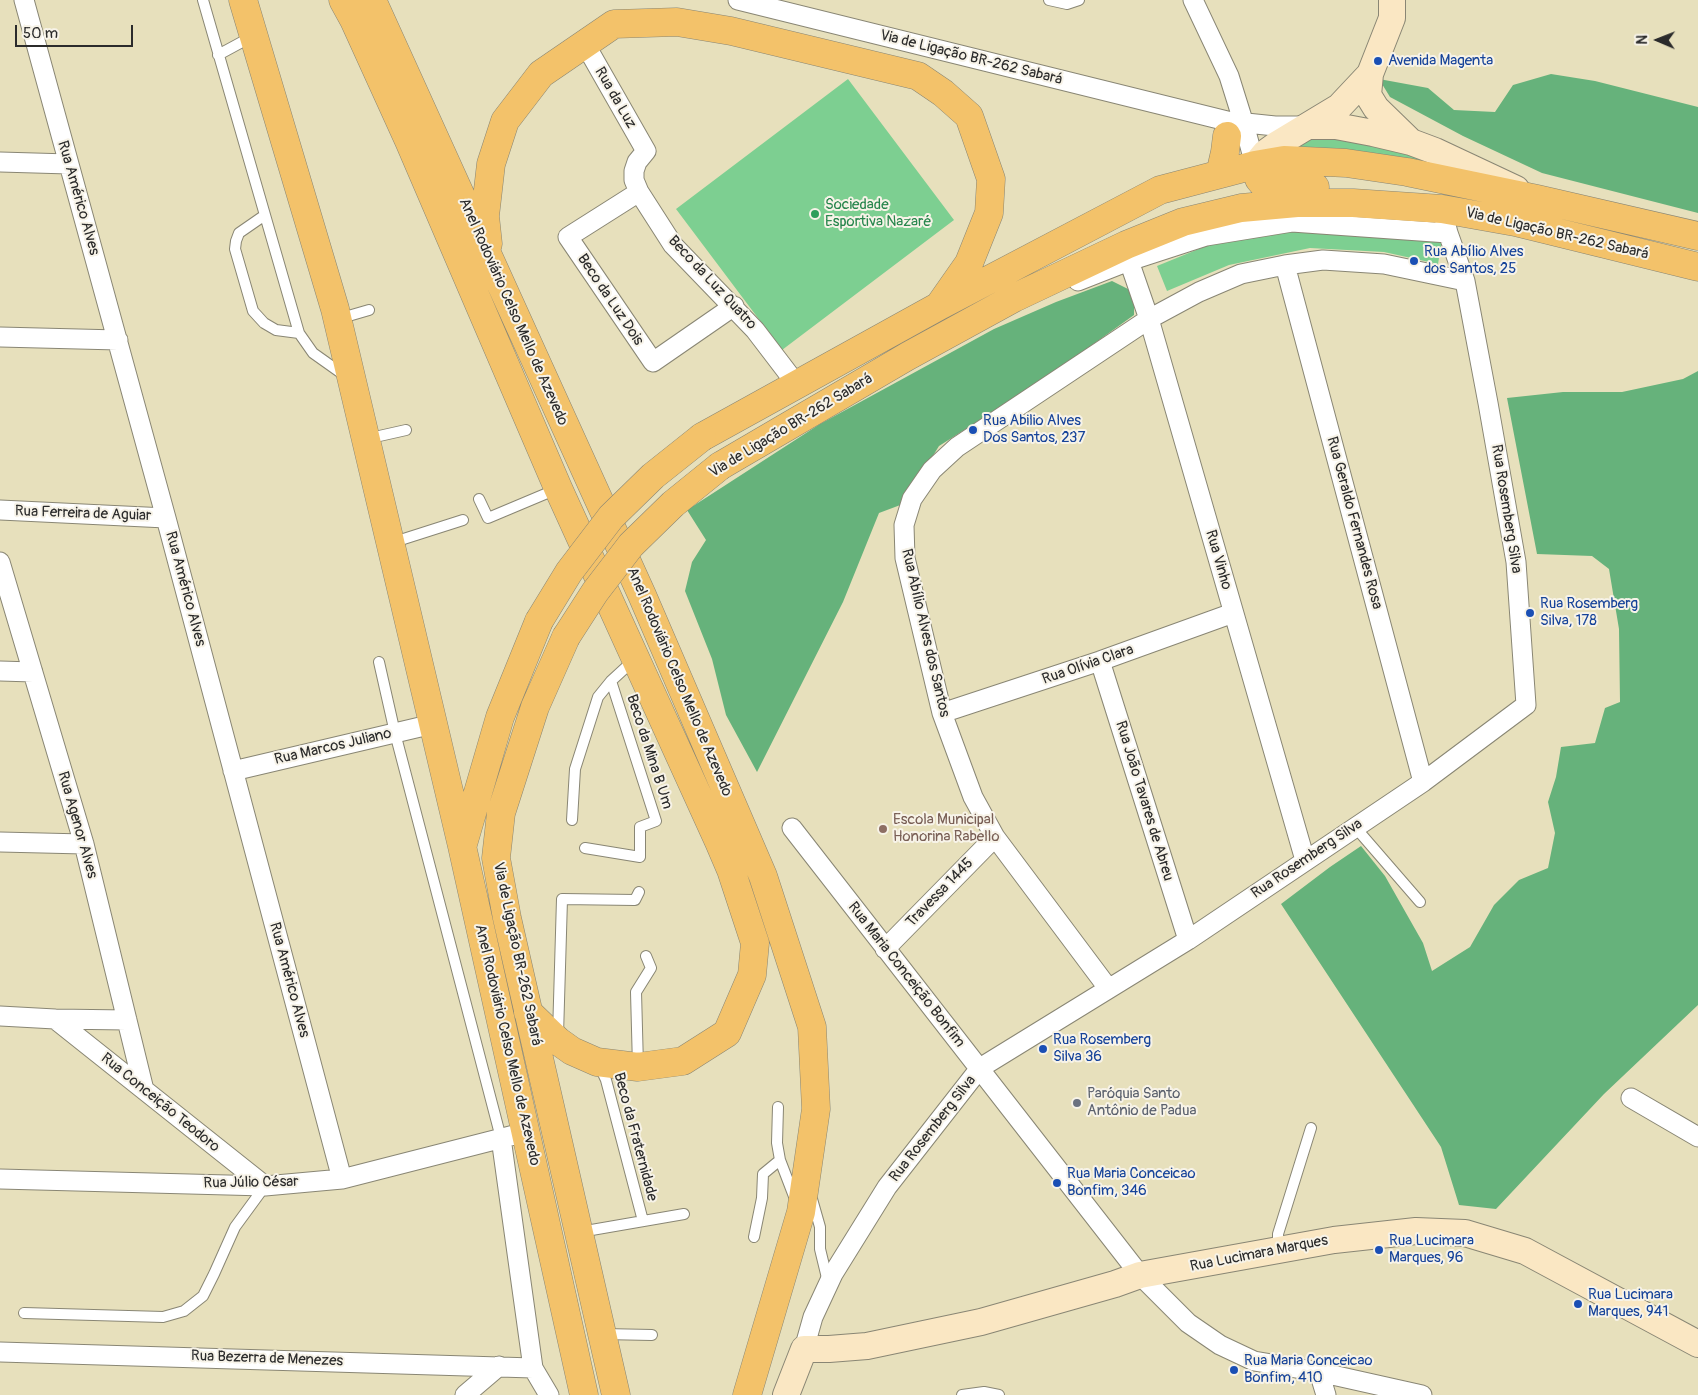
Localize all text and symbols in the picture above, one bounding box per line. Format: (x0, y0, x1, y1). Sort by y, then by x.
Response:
scale bar (18, 15, 135, 47)
north arrow (1633, 15, 1683, 65)
text: 50 m (23, 24, 58, 43)
street label: Via de Ligação BR-262 Sabará (878, 27, 1064, 89)
text: N (1634, 35, 1651, 45)
place label: Avenida Magenta (1388, 52, 1493, 70)
marker: Avenida Magenta (1372, 55, 1384, 67)
street label: Rua da Luz (590, 64, 640, 132)
street label: Rua Américo Alves (53, 139, 103, 257)
street label: Anel Rodoviário Celso Mello de Azevedo (455, 195, 571, 429)
place label: Sociedade Esportiva Nazaré (825, 196, 931, 231)
street label: Via de Ligação BR-262 Sabará (1464, 204, 1650, 264)
marker: Sociedade Esportiva Nazaré (809, 208, 821, 220)
street label: Beco da Luz Quatro (664, 232, 760, 334)
place label: Rua Abílio Alves dos Santos, 25 (1424, 243, 1523, 278)
street label: Beco da Luz Dois (573, 251, 647, 349)
marker: Rua Abílio Alves dos Santos, 25 (1408, 255, 1420, 267)
street label: Via de Ligação BR-262 Sabará (706, 370, 876, 482)
place label: Rua Abilio Alves Dos Santos, 237 (983, 412, 1085, 447)
marker: Rua Abilio Alves Dos Santos, 237 (967, 424, 979, 436)
street label: Rua Geraldo Fernandes Rosa (1322, 435, 1386, 611)
street label: Rua Rosemberg Silva (1487, 443, 1525, 575)
street label: Rua Ferreira de Aguiar (14, 503, 152, 525)
street label: Rua Vinho (1201, 528, 1235, 592)
street label: Rua Américo Alves (161, 530, 209, 648)
street label: Rua Abílio Alves dos Santos (897, 547, 953, 719)
street label: Anel Rodoviário Celso Mello de Azevedo (622, 565, 736, 799)
place label: Rua Rosemberg Silva, 178 (1540, 595, 1638, 630)
marker: Rua Rosemberg Silva, 178 (1524, 607, 1536, 619)
street label: Rua Olívia Clara (1040, 641, 1136, 689)
street label: Beco da Mina B Um (622, 692, 676, 812)
street label: Rua João Tavares de Abreu (1111, 719, 1177, 883)
street label: Rua Marcos Juliano (273, 725, 393, 769)
street label: Rua Agenor Alves (53, 769, 101, 881)
place label: Escola Municipal Honorina Rabello (893, 811, 999, 846)
street label: Rua Rosemberg Silva (1248, 815, 1366, 903)
marker: Escola Municipal Honorina Rabello (877, 823, 889, 835)
street label: Travessa 1445 (902, 855, 978, 931)
street label: Via de Ligação BR-262 Sabará (489, 861, 545, 1047)
street label: Rua Maria Conceição Bonfim (844, 899, 968, 1051)
street label: Rua Américo Alves (265, 921, 313, 1039)
street label: Anel Rodoviário Celso Mello de Azevedo (470, 923, 544, 1167)
place label: Rua Rosemberg Silva 36 (1053, 1031, 1151, 1066)
marker: Rua Rosemberg Silva 36 (1037, 1043, 1049, 1055)
street label: Rua Conceição Teodoro (97, 1050, 223, 1156)
street label: Beco da Fraternidade (609, 1071, 661, 1203)
street label: Rua Rosemberg Silva (886, 1072, 980, 1186)
place label: Paróquia Santo Antônio de Padua (1087, 1085, 1196, 1120)
marker: Paróquia Santo Antônio de Padua (1071, 1097, 1083, 1109)
place label: Rua Maria Conceicao Bonfim, 346 (1067, 1165, 1195, 1200)
street label: Rua Júlio César (203, 1173, 299, 1193)
marker: Rua Maria Conceicao Bonfim, 346 (1051, 1177, 1063, 1189)
street label: Rua Lucimara Marques (1189, 1232, 1329, 1276)
place label: Rua Lucimara Marques, 96 (1389, 1232, 1474, 1267)
marker: Rua Lucimara Marques, 96 (1373, 1244, 1385, 1256)
place label: Rua Lucimara Marques, 941 (1588, 1286, 1673, 1321)
marker: Rua Lucimara Marques, 941 (1572, 1298, 1584, 1310)
street label: Rua Bezerra de Menezes (191, 1347, 343, 1371)
place label: Rua Maria Conceicao Bonfim, 410 (1244, 1352, 1372, 1387)
marker: Rua Maria Conceicao Bonfim, 410 (1228, 1364, 1240, 1376)

